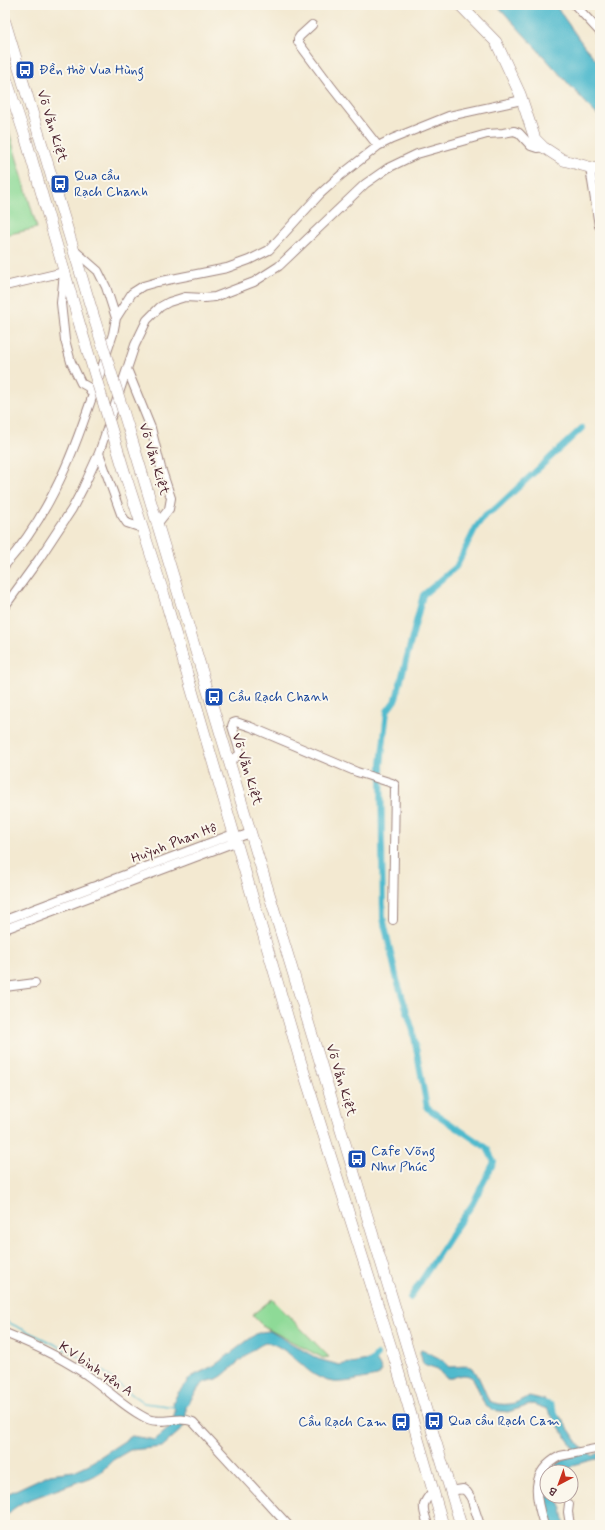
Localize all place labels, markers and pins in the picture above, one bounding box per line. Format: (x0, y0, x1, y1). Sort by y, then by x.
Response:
bus stop icon: Đền thờ Vua Hùng (14, 59, 36, 81)
place label: Đền thờ Vua Hùng (39, 61, 144, 81)
place label: Qua cầu Rạch Chanh (74, 167, 148, 201)
bus stop icon: Qua cầu Rạch Chanh (49, 173, 71, 195)
bus stop icon: Cầu Rạch Chanh (203, 686, 225, 708)
place label: Cầu Rạch Chanh (228, 688, 329, 706)
place label: Cafe Võng Như Phúc (371, 1142, 435, 1176)
bus stop icon: Cafe Võng Như Phúc (346, 1148, 368, 1170)
bus stop icon: Qua cầu Rạch Cam (423, 1410, 445, 1432)
bus stop icon: Cầu Rạch Cam (390, 1411, 412, 1433)
place label: Qua cầu Rạch Cam (448, 1412, 560, 1430)
place label: Cầu Rạch Cam (298, 1413, 387, 1431)

